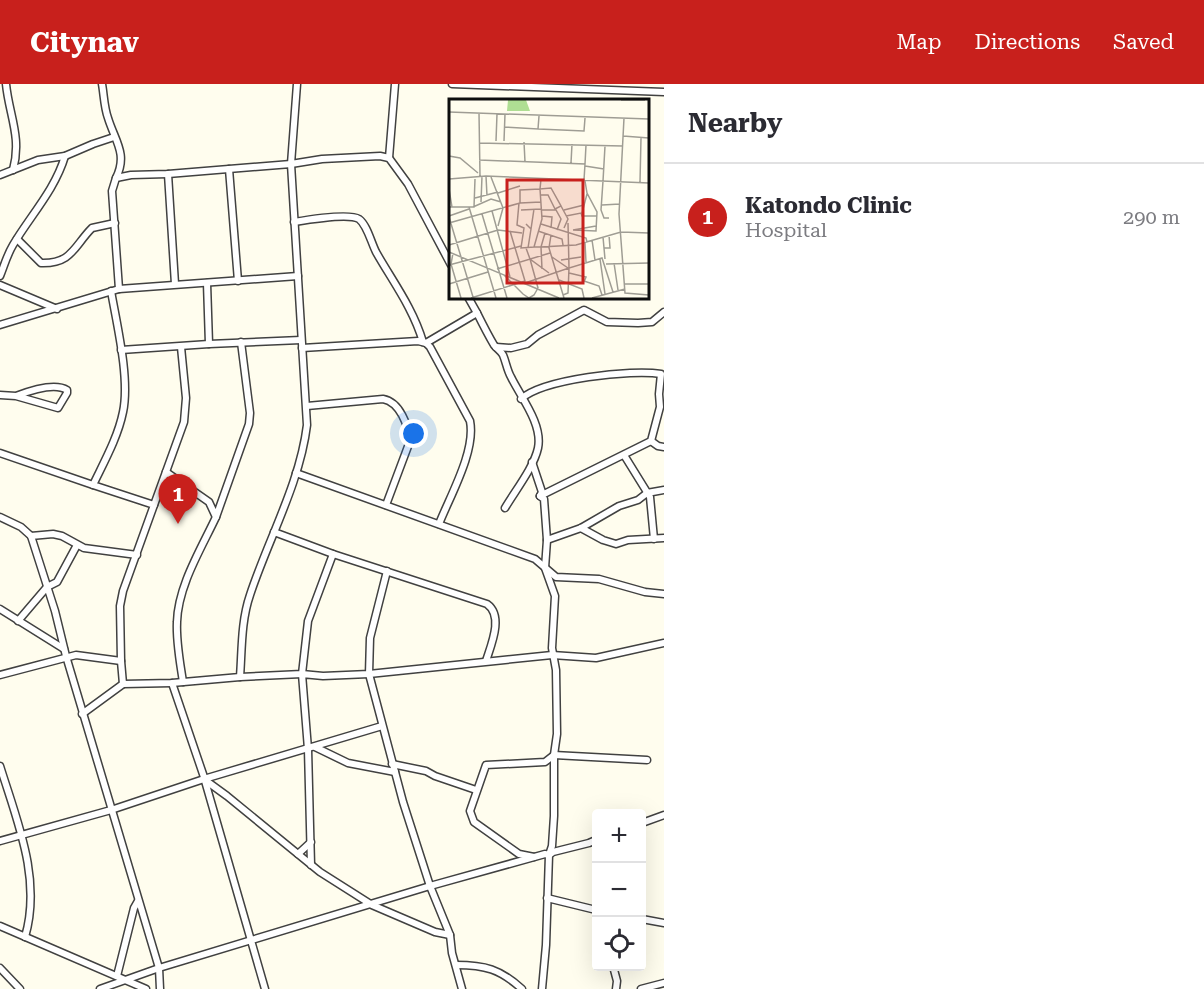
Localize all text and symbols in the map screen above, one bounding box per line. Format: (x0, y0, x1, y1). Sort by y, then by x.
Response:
text: Citynav (30, 26, 139, 59)
text: Map (897, 30, 941, 54)
text: Directions (974, 30, 1080, 54)
text: Saved (1113, 30, 1174, 54)
inset map (449, 99, 649, 298)
text: Nearby (688, 108, 782, 138)
text: Katondo Clinic (745, 193, 912, 218)
text: 1 (702, 205, 713, 229)
text: 290 m (1123, 205, 1180, 229)
text: Hospital (745, 218, 827, 242)
your location (399, 419, 428, 448)
pin: 1 (158, 474, 198, 524)
map controls (592, 809, 646, 971)
button: + (592, 809, 646, 863)
button: − (592, 863, 646, 917)
button: locate (592, 917, 646, 971)

